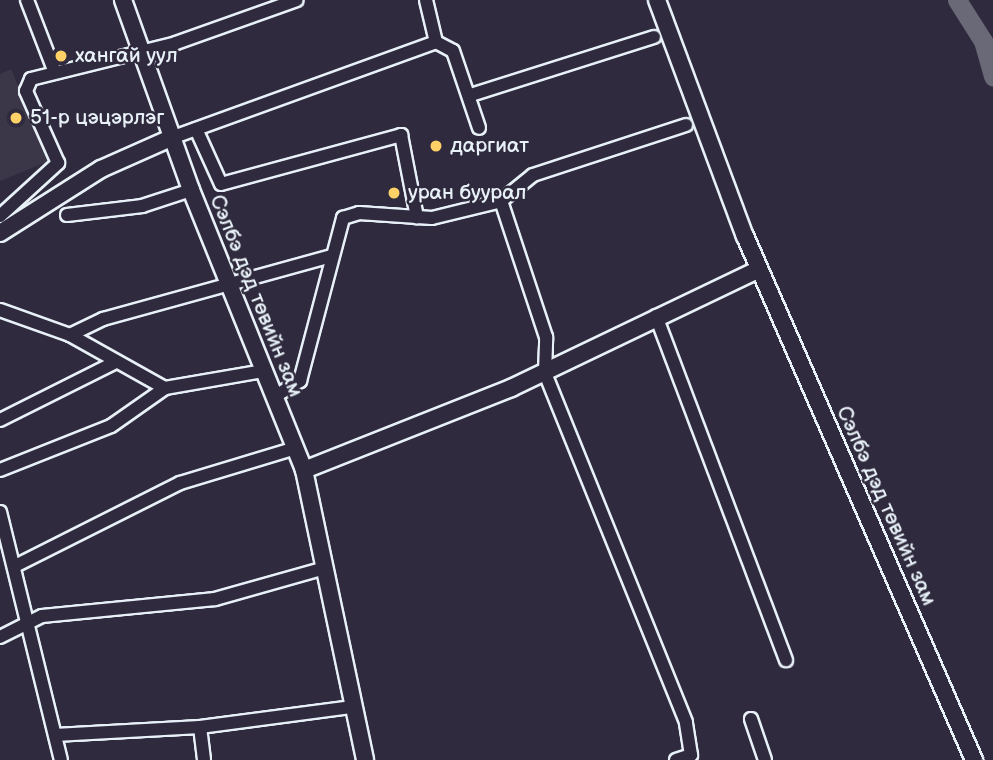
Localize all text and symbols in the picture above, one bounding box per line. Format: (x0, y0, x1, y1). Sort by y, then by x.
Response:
place label: хангай уул (75, 43, 178, 69)
marker: хангай уул (53, 48, 69, 64)
place label: 51-р цэцэрлэг (30, 105, 164, 131)
marker: 51-р цэцэрлэг (8, 110, 24, 126)
place label: даргиат (450, 133, 529, 159)
marker: даргиат (428, 138, 444, 154)
place label: уран буурал (408, 180, 527, 206)
marker: уран буурал (386, 185, 402, 201)
street label: Сэлбэ дэд төвийн зам (204, 191, 308, 401)
street label: Сэлбэ дэд төвийн зам (831, 402, 941, 610)

